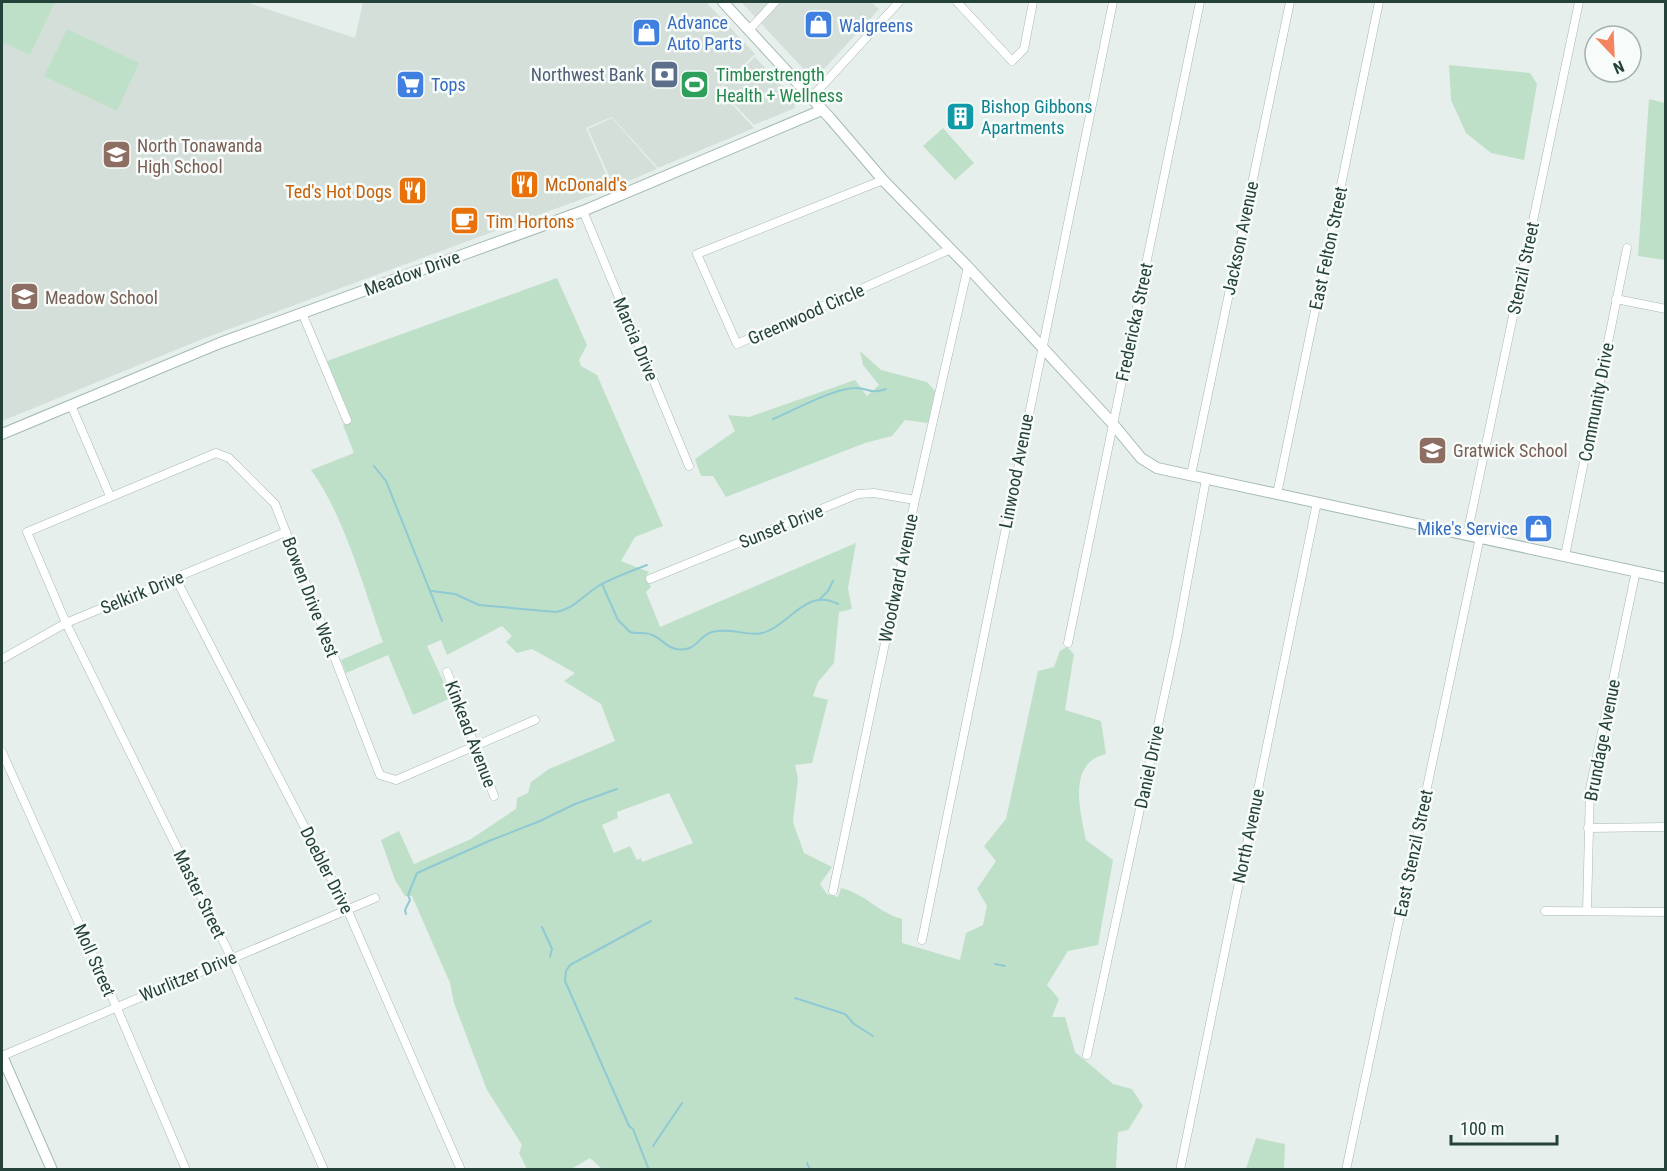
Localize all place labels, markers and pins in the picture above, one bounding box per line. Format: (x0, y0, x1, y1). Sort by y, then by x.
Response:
shop icon: Walgreens (802, 9, 834, 41)
place label: Advance Auto Parts (667, 12, 742, 54)
place label: Walgreens (839, 15, 913, 36)
shop icon: Advance Auto Parts (630, 16, 662, 48)
bank icon: Northwest Bank (649, 58, 681, 90)
place label: Northwest Bank (531, 64, 644, 85)
place label: Timberstrength Health + Wellness (716, 64, 843, 106)
supermarket icon: Tops (394, 68, 426, 100)
sports icon: Timberstrength Health + Wellness (679, 68, 711, 100)
place label: Tops (431, 74, 466, 95)
place label: Bishop Gibbons Apartments (981, 96, 1092, 138)
building icon: Bishop Gibbons Apartments (944, 100, 976, 132)
place label: North Tonawanda High School (137, 135, 262, 177)
school or university icon: North Tonawanda High School (100, 139, 132, 171)
restaurant icon: McDonald's (508, 168, 540, 200)
place label: McDonald's (545, 174, 627, 195)
restaurant icon: Ted's Hot Dogs (397, 175, 429, 207)
place label: Ted's Hot Dogs (285, 181, 392, 202)
cafe icon: Tim Hortons (449, 205, 481, 237)
place label: Tim Hortons (486, 211, 574, 232)
school or university icon: Meadow School (8, 281, 40, 313)
place label: Meadow School (45, 287, 158, 308)
school or university icon: Gratwick School (1416, 434, 1448, 466)
place label: Gratwick School (1453, 440, 1568, 461)
shop icon: Mike's Service (1523, 512, 1555, 544)
place label: Mike's Service (1417, 518, 1518, 539)

